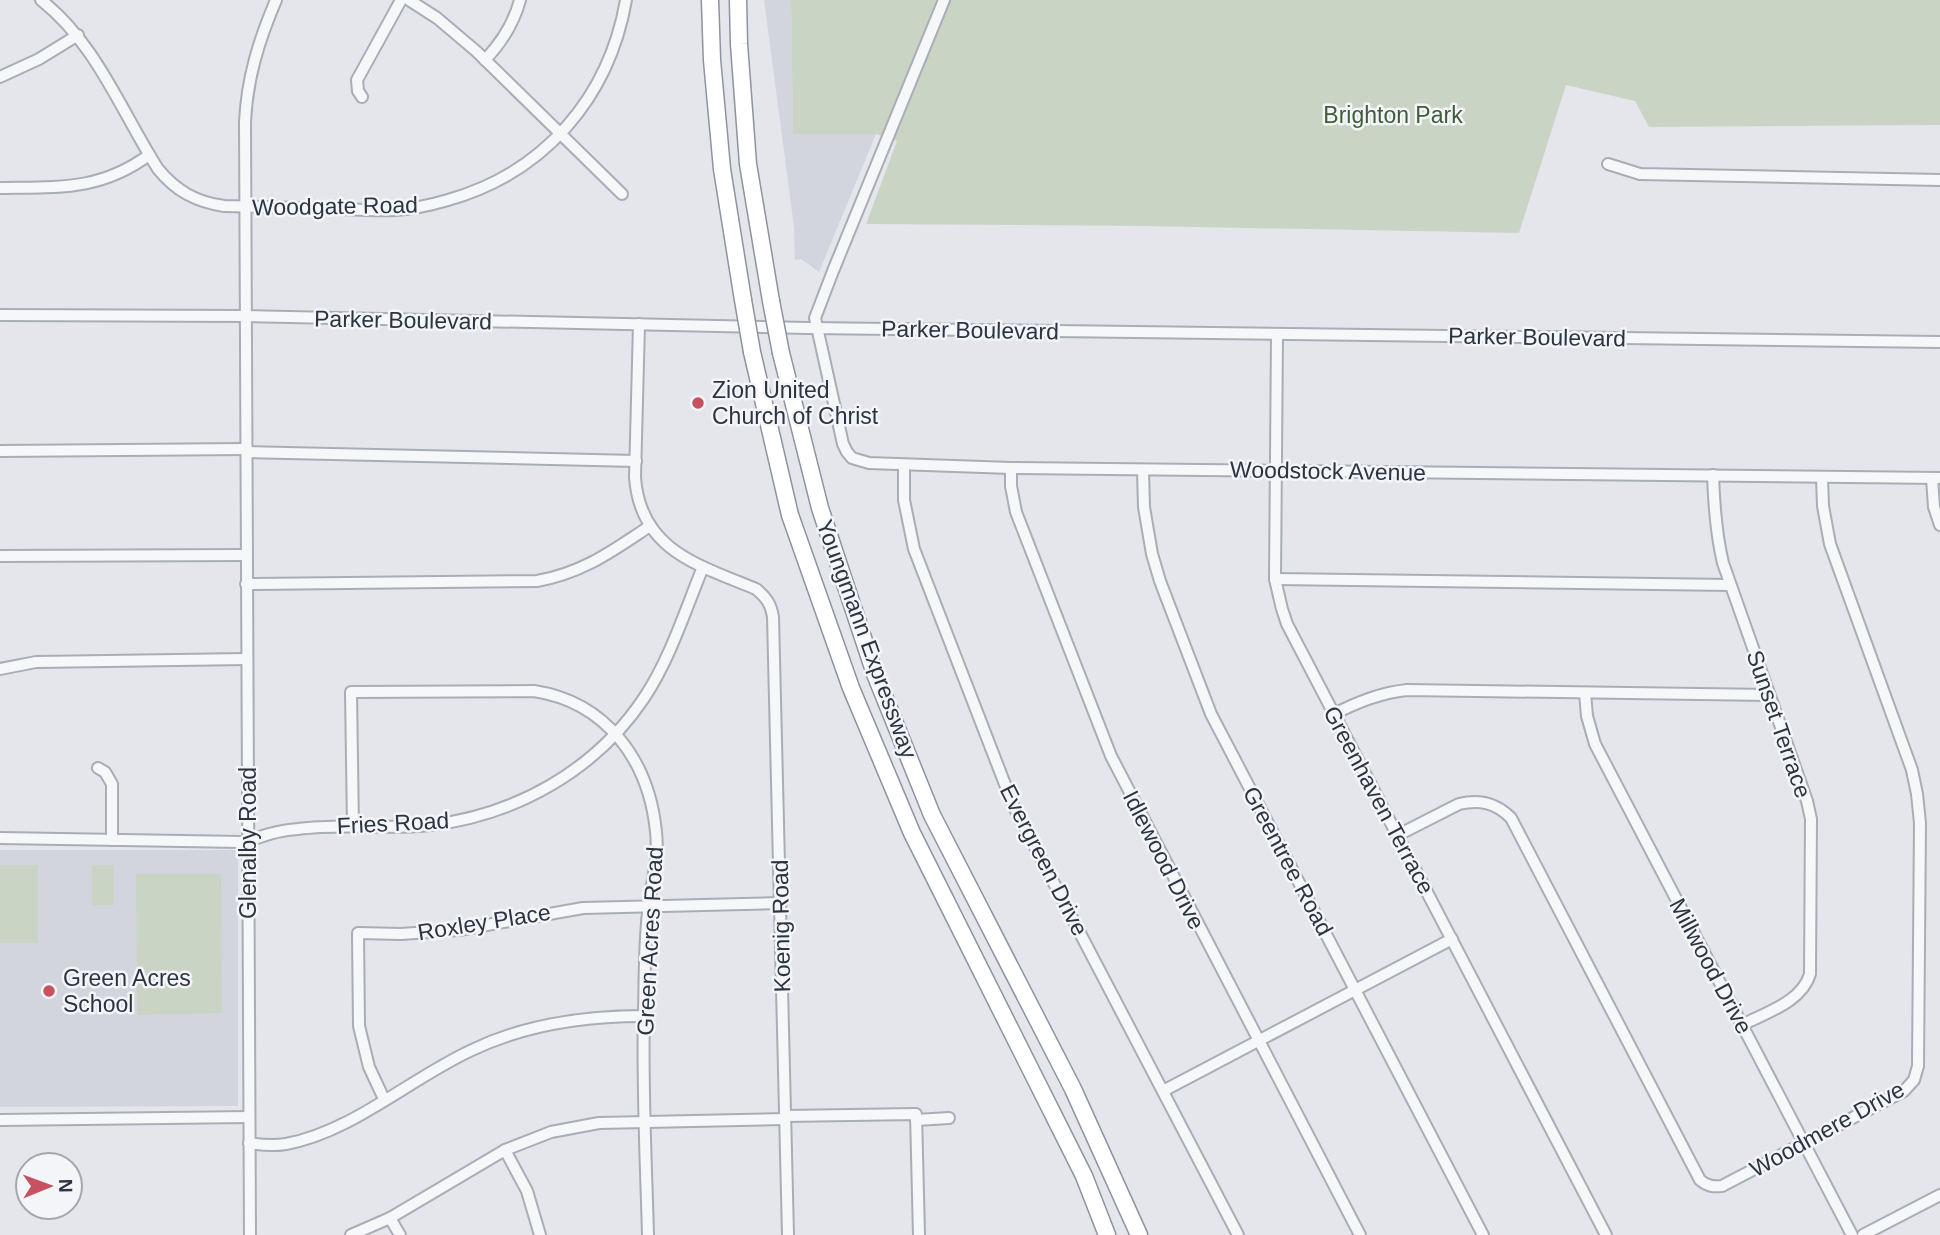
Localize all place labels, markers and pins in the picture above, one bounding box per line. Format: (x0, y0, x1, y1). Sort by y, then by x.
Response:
place label: Zion United Church of Christ (712, 377, 879, 429)
marker: Zion United Church of Christ (690, 395, 706, 411)
place label: Green Acres School (63, 965, 191, 1017)
marker: Green Acres School (41, 983, 57, 999)

